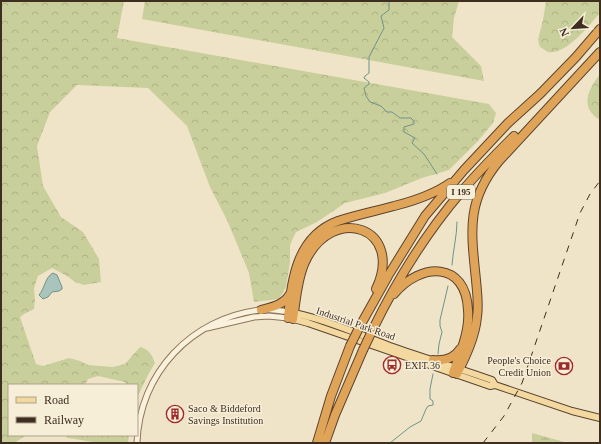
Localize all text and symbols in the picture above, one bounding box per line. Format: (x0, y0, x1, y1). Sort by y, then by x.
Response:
north arrow (553, 8, 593, 48)
text: N (557, 26, 571, 38)
road number: I 195 (447, 185, 475, 199)
street label: Industrial Park Road (315, 305, 397, 342)
bus stop icon: EXIT 36 (382, 355, 402, 375)
place label: People's Choice Credit Union (487, 355, 552, 378)
bank icon: People's Choice Credit Union (554, 356, 574, 376)
place label: EXIT 36 (405, 360, 440, 371)
legend (8, 384, 138, 436)
text: Road (44, 393, 69, 407)
place label: Saco & Biddeford Savings Institution (188, 403, 263, 426)
building icon: Saco & Biddeford Savings Institution (165, 404, 185, 424)
text: Railway (44, 413, 84, 427)

